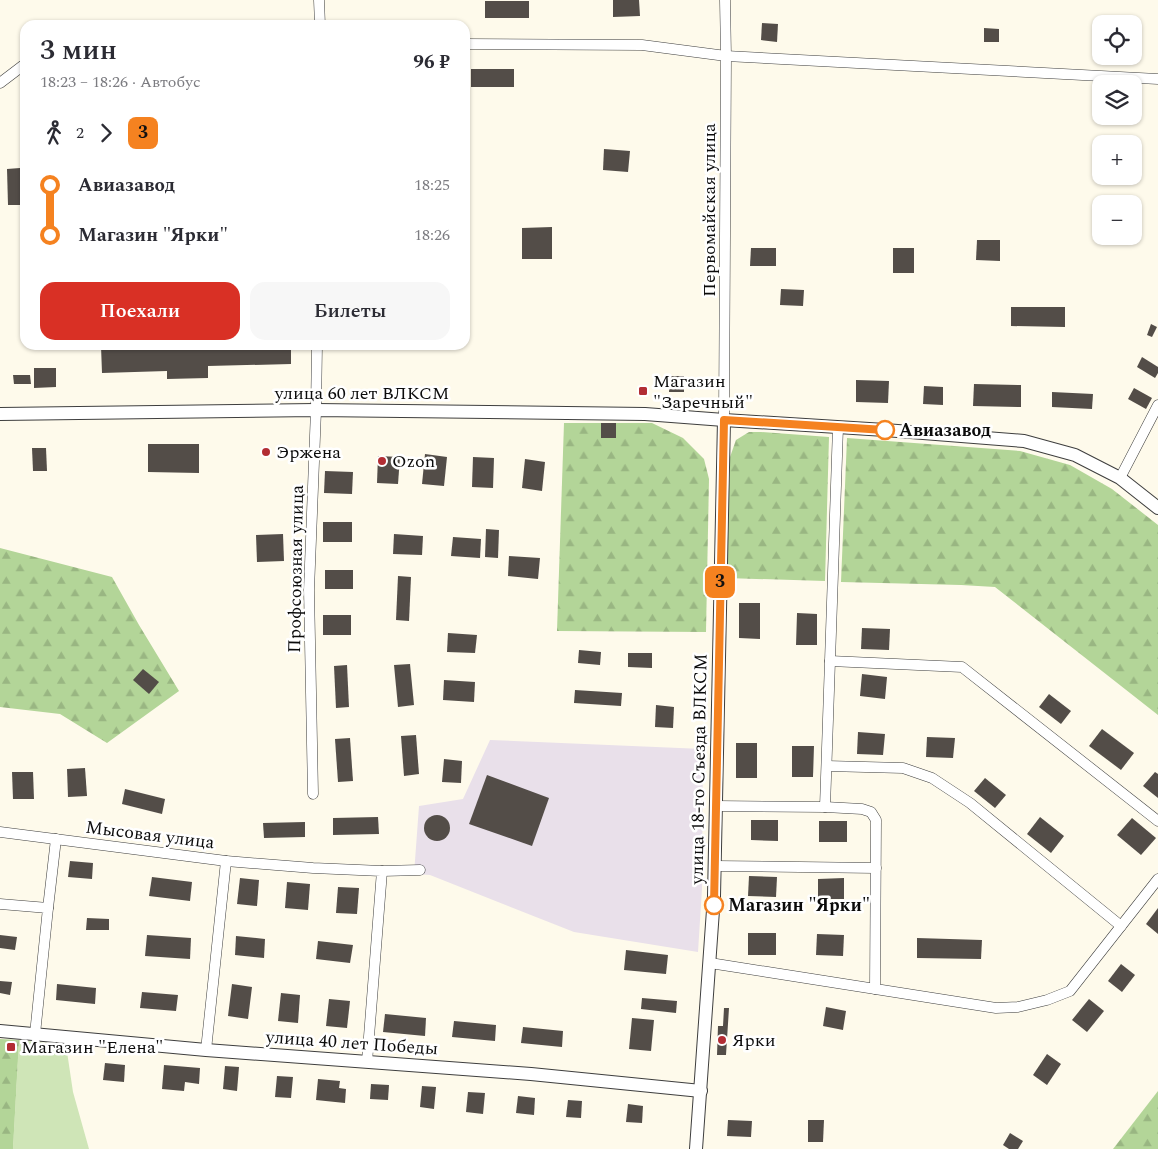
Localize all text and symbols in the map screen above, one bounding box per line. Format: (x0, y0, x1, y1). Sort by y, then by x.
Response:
map controls (1092, 15, 1142, 245)
button: locate (1092, 15, 1142, 65)
text: 3 мин (40, 29, 117, 72)
text: 96 ₽ (413, 48, 450, 77)
text: 18:23 – 18:26 · Автобус (40, 70, 201, 94)
button: layers (1092, 75, 1142, 125)
icon: walk (40, 119, 68, 147)
icon: forward (92, 119, 120, 147)
text: 3 (138, 119, 148, 146)
text: 2 (76, 121, 84, 145)
street label: Первомайская улица (696, 123, 723, 297)
button: + (1092, 135, 1142, 185)
text: Авиазавод (78, 171, 175, 200)
text: 18:25 (414, 173, 450, 197)
button: − (1092, 195, 1142, 245)
text: Магазин "Ярки" (78, 221, 228, 250)
text: 18:26 (414, 223, 450, 247)
button: Поехали (40, 282, 240, 340)
button: Билеты (250, 282, 450, 340)
place label: Магазин "Заречный" (653, 368, 753, 416)
street label: улица 60 лет ВЛКСМ (274, 380, 449, 407)
marker: Магазин "Заречный" (637, 385, 649, 397)
place label: Авиазавод (899, 417, 991, 444)
marker: Авиазавод (875, 420, 895, 440)
place label: Эржена (276, 439, 341, 466)
marker: Эржена (260, 446, 272, 458)
place label: Ozon (392, 448, 435, 475)
marker: Ozon (376, 455, 388, 467)
street label: Профсоюзная улица (281, 484, 311, 653)
line badge: 3 (704, 566, 736, 598)
text: 3 (715, 568, 725, 595)
street label: улица 18-го Съезда ВЛКСМ (683, 653, 715, 886)
street label: Мысовая улица (84, 814, 216, 856)
place label: Магазин "Ярки" (728, 892, 870, 919)
marker: Магазин "Ярки" (704, 895, 724, 915)
street label: улица 40 лет Победы (264, 1023, 439, 1062)
place label: Ярки (732, 1027, 776, 1054)
place label: Магазин "Елена" (21, 1034, 163, 1061)
marker: Ярки (716, 1034, 728, 1046)
marker: Магазин "Елена" (5, 1041, 17, 1053)

